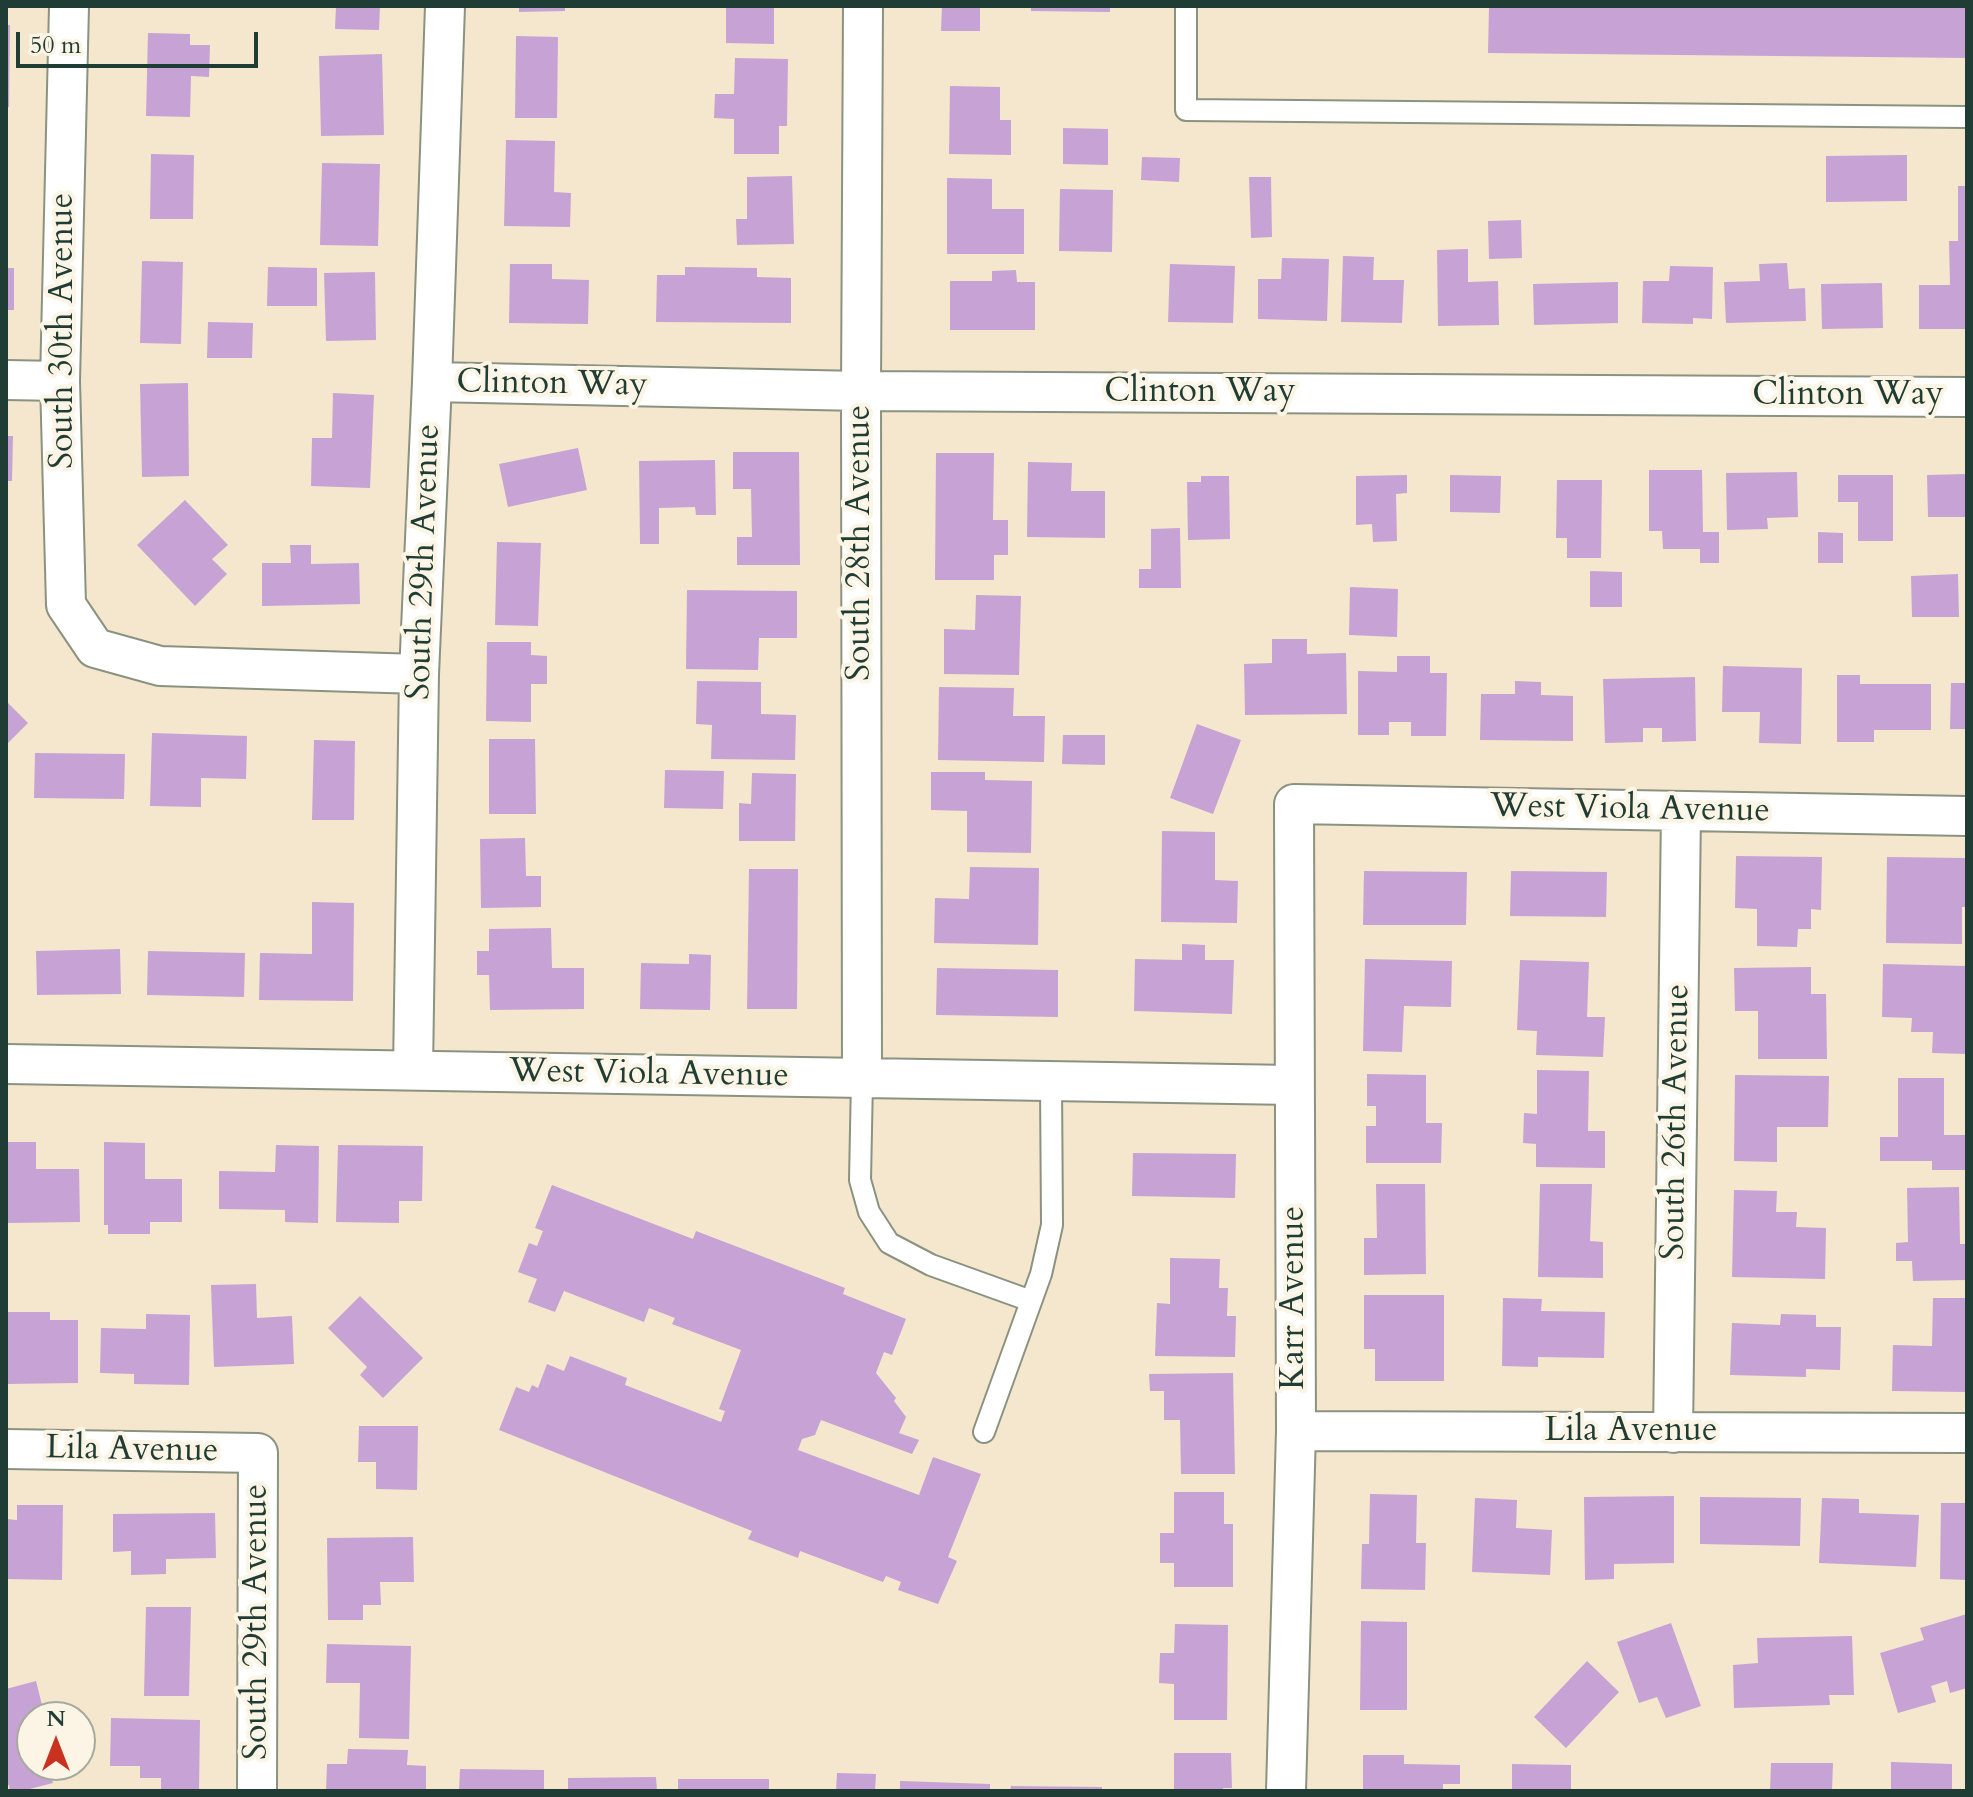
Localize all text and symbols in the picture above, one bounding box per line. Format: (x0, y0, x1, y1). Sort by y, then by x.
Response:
scale bar (20, 16, 262, 66)
text: 50 m (30, 29, 81, 62)
street label: South 30th Avenue (44, 193, 84, 469)
street label: Clinton Way (456, 363, 648, 407)
street label: Clinton Way (1104, 373, 1296, 413)
street label: Clinton Way (1752, 376, 1944, 416)
street label: South 28th Avenue (841, 405, 881, 681)
street label: South 29th Avenue (400, 423, 450, 701)
street label: West Viola Avenue (1490, 787, 1770, 833)
street label: South 26th Avenue (1654, 984, 1700, 1260)
street label: West Viola Avenue (509, 1052, 789, 1098)
street label: Karr Avenue (1275, 1206, 1315, 1390)
street label: Lila Avenue (1545, 1412, 1717, 1452)
street label: Lila Avenue (45, 1429, 219, 1473)
street label: South 29th Avenue (238, 1484, 278, 1760)
north arrow (16, 1701, 96, 1781)
text: N (46, 1704, 66, 1734)

